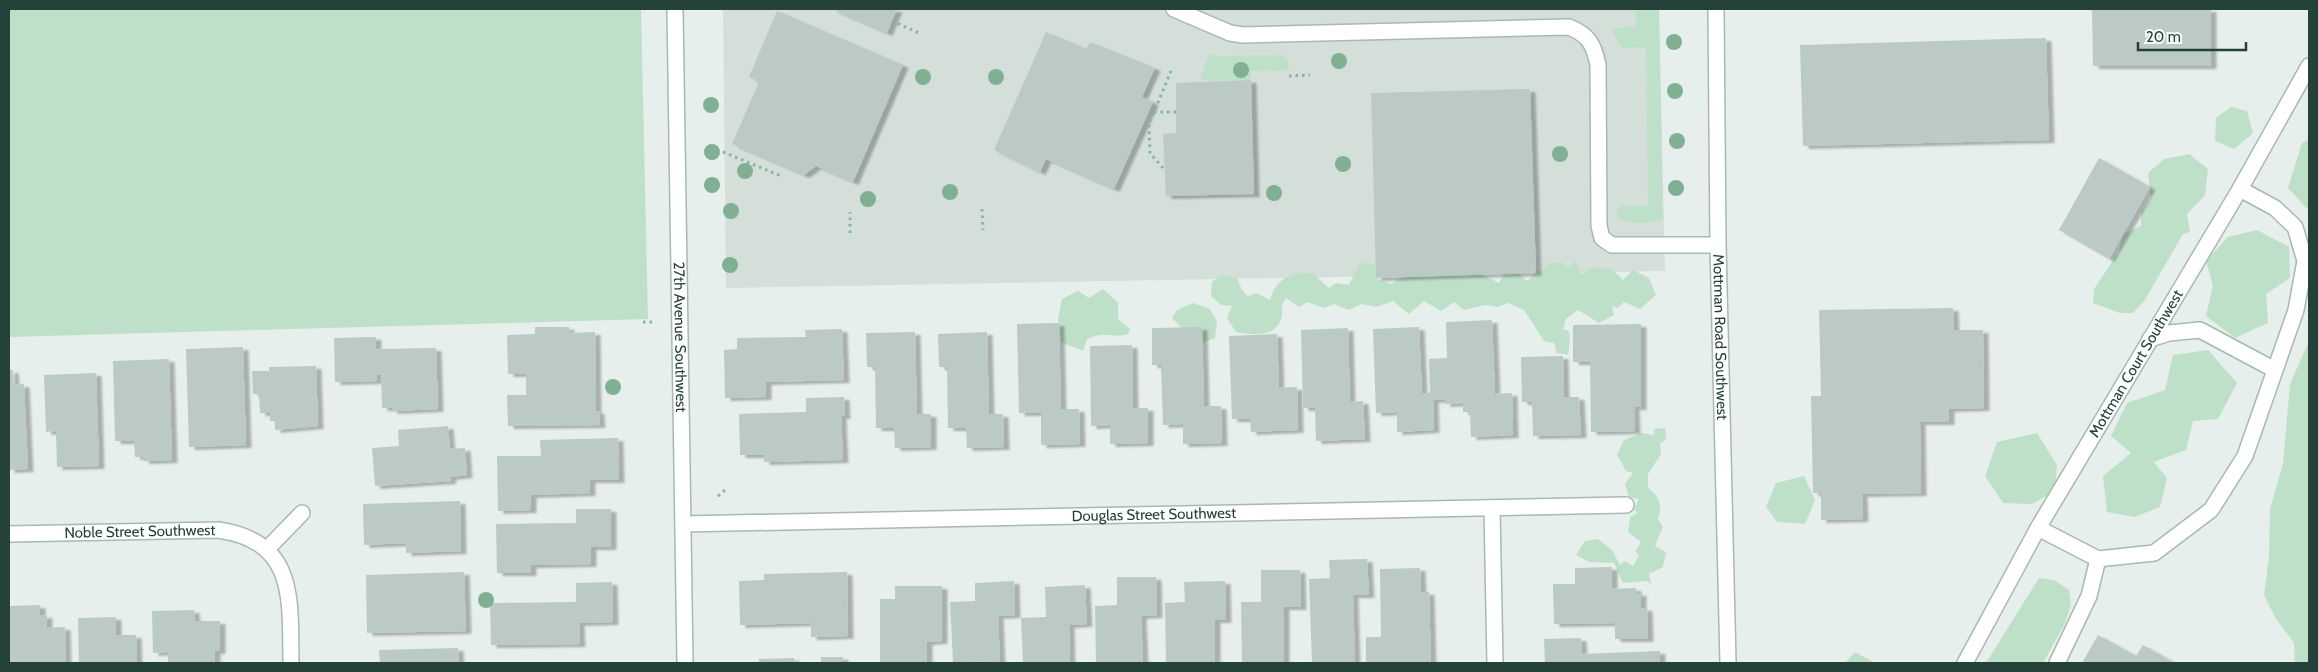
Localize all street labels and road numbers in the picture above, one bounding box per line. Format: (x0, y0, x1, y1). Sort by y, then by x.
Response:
street label: Mottman Road Southwest (1709, 254, 1731, 420)
street label: 27th Avenue Southwest (670, 261, 690, 412)
street label: Mottman Court Southwest (2085, 286, 2187, 440)
street label: Douglas Street Southwest (1071, 504, 1236, 525)
street label: Noble Street Southwest (64, 521, 216, 542)

